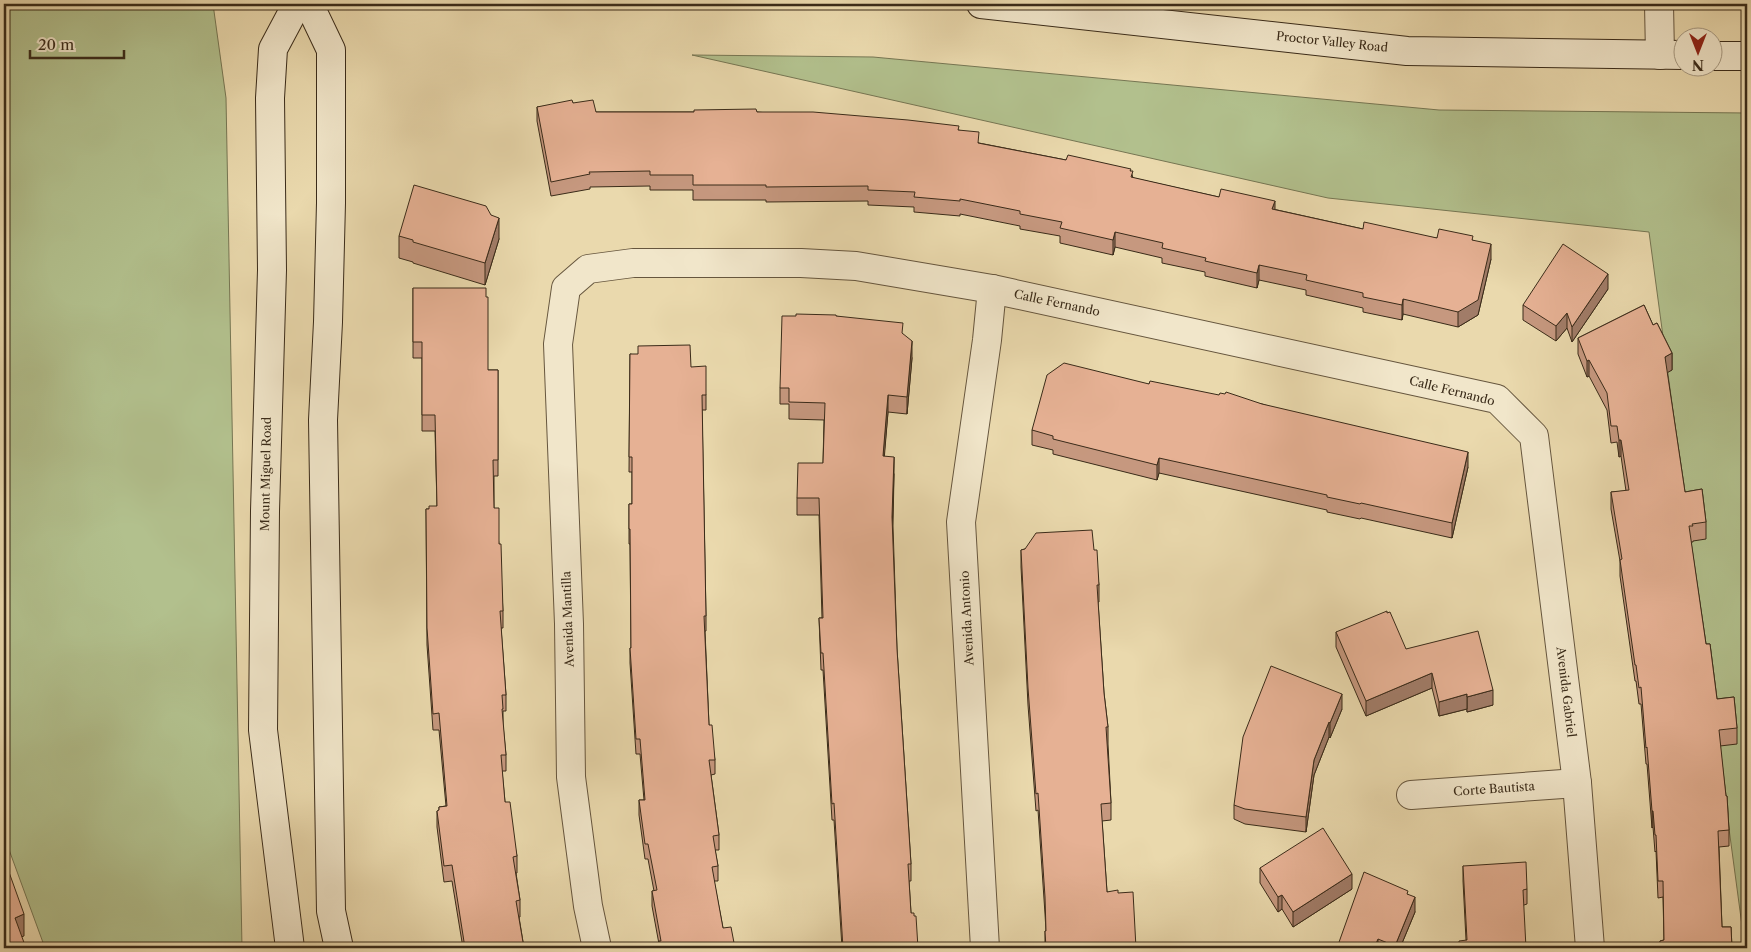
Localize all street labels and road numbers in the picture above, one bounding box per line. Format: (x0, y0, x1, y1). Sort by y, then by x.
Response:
street label: Proctor Valley Road (1275, 28, 1389, 55)
street label: Calle Fernando (1013, 286, 1102, 319)
street label: Calle Fernando (1408, 373, 1496, 408)
street label: Mount Miguel Road (257, 416, 274, 531)
street label: Avenida Mantilla (558, 570, 577, 668)
street label: Avenida Antonio (957, 570, 977, 667)
street label: Avenida Gabriel (1553, 645, 1580, 739)
street label: Corte Bautista (1453, 778, 1536, 799)

